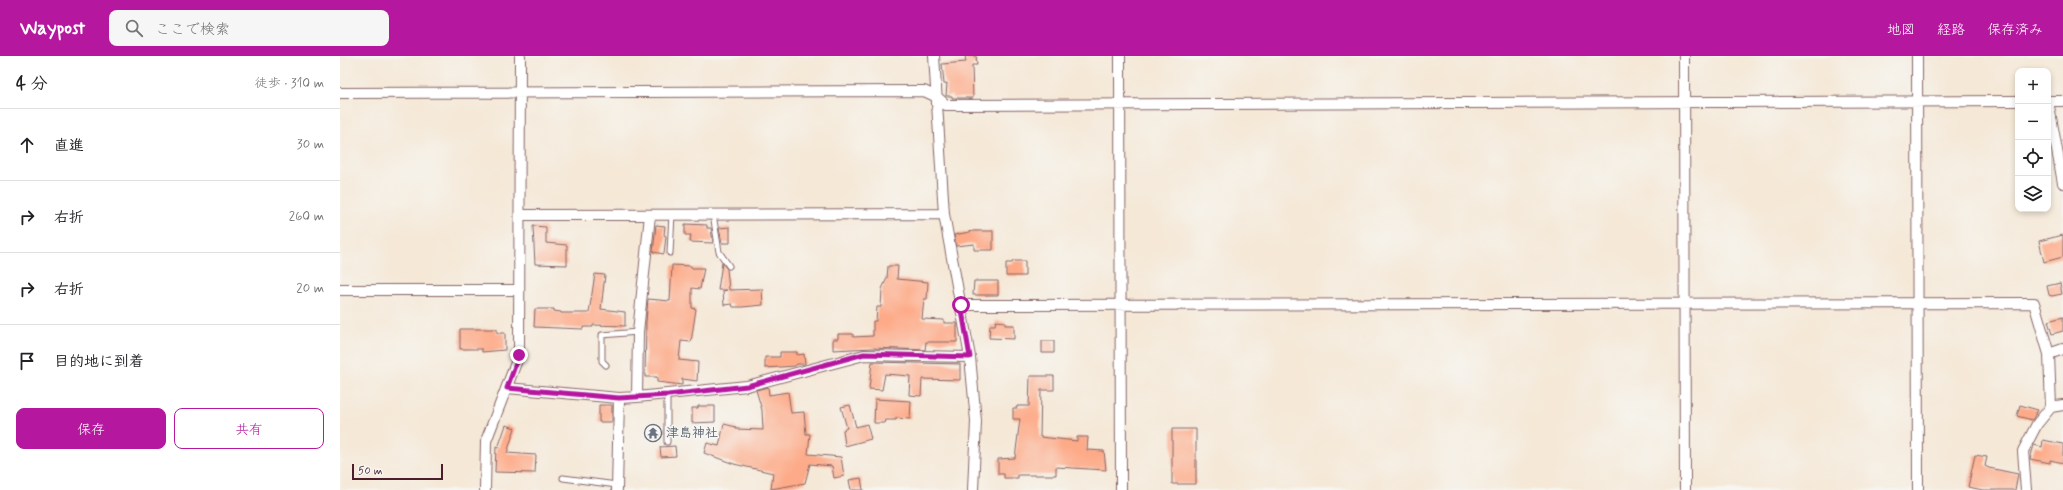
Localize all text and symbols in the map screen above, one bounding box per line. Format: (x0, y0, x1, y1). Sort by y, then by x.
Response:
search box (109, 10, 389, 46)
text: Waypost (20, 16, 85, 41)
icon: search (123, 17, 145, 39)
text: ここで検索 (155, 20, 230, 40)
text: 地図 (1887, 21, 1915, 39)
text: 経路 (1937, 21, 1965, 39)
text: 保存済み (1987, 21, 2043, 39)
map controls (2015, 68, 2051, 212)
button: + (2015, 68, 2051, 104)
text: 4 分 (16, 73, 47, 95)
text: 徒歩 · 310 m (255, 75, 324, 92)
button: − (2015, 104, 2051, 140)
icon: ahead (16, 134, 38, 156)
text: 直進 (54, 136, 84, 156)
text: 30 m (297, 136, 324, 153)
button: locate (2015, 140, 2051, 176)
button: layers (2015, 176, 2051, 212)
icon: right (16, 206, 38, 228)
text: 右折 (54, 208, 84, 228)
text: 260 m (289, 208, 324, 225)
icon: right (16, 278, 38, 300)
text: 右折 (54, 280, 84, 300)
text: 20 m (296, 280, 324, 297)
route start (952, 296, 970, 314)
route end (510, 346, 528, 364)
icon: arrive (16, 350, 38, 372)
text: 目的地に到着 (54, 352, 144, 372)
button: 保存 (16, 408, 166, 449)
button: 共有 (174, 408, 324, 449)
temple icon: 津島神社 (643, 423, 663, 443)
place label: 津島神社 (666, 425, 718, 442)
scale bar (352, 462, 443, 481)
text: 50 m (358, 464, 383, 478)

